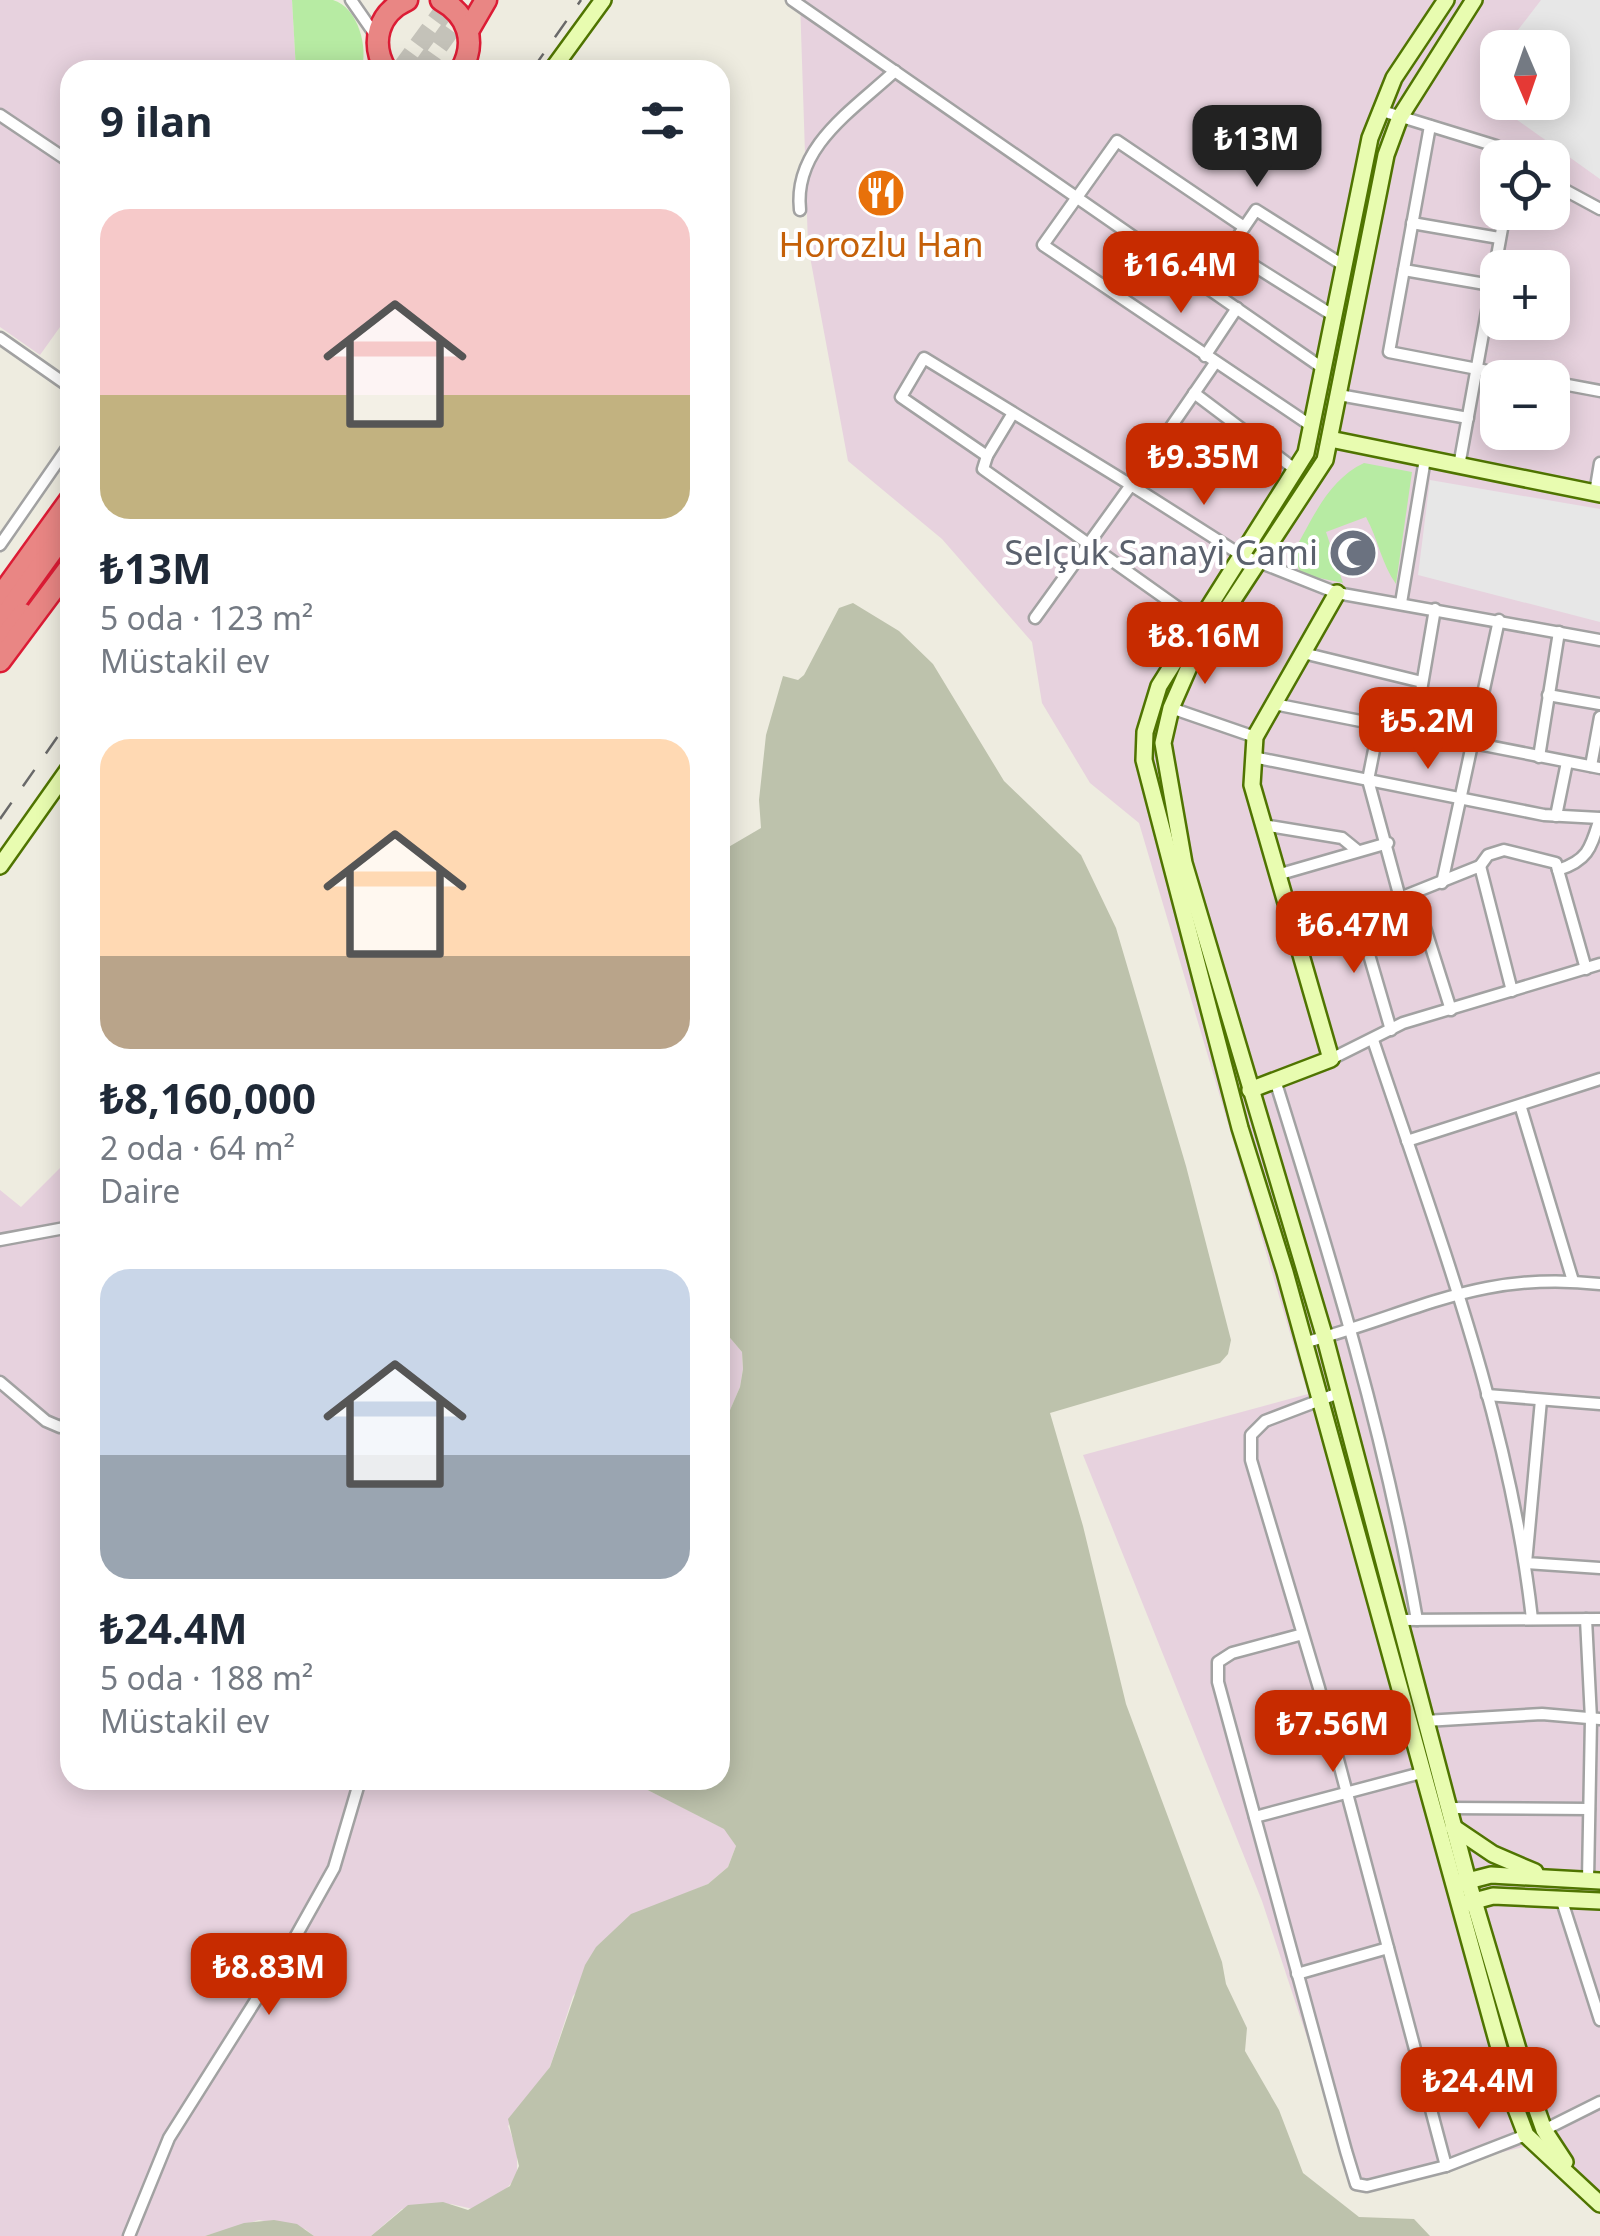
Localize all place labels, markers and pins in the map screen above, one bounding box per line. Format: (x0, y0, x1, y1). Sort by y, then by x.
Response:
pin: ₺13M (1198, 105, 1316, 190)
restaurant icon: Horozlu Han (855, 167, 907, 219)
place label: Horozlu Han (778, 220, 984, 267)
pin: ₺16.4M (1100, 231, 1262, 316)
pin: ₺9.35M (1123, 423, 1285, 508)
mosque icon: Selçuk Sanayi Cami (1327, 527, 1379, 579)
place label: Selçuk Sanayi Cami (1004, 528, 1318, 575)
pin: ₺8.16M (1124, 602, 1286, 687)
pin: ₺5.2M (1358, 687, 1498, 772)
pin: ₺6.47M (1273, 891, 1435, 976)
pin: ₺7.56M (1252, 1690, 1414, 1775)
pin: ₺8.83M (188, 1933, 350, 2018)
pin: ₺24.4M (1398, 2047, 1560, 2132)

